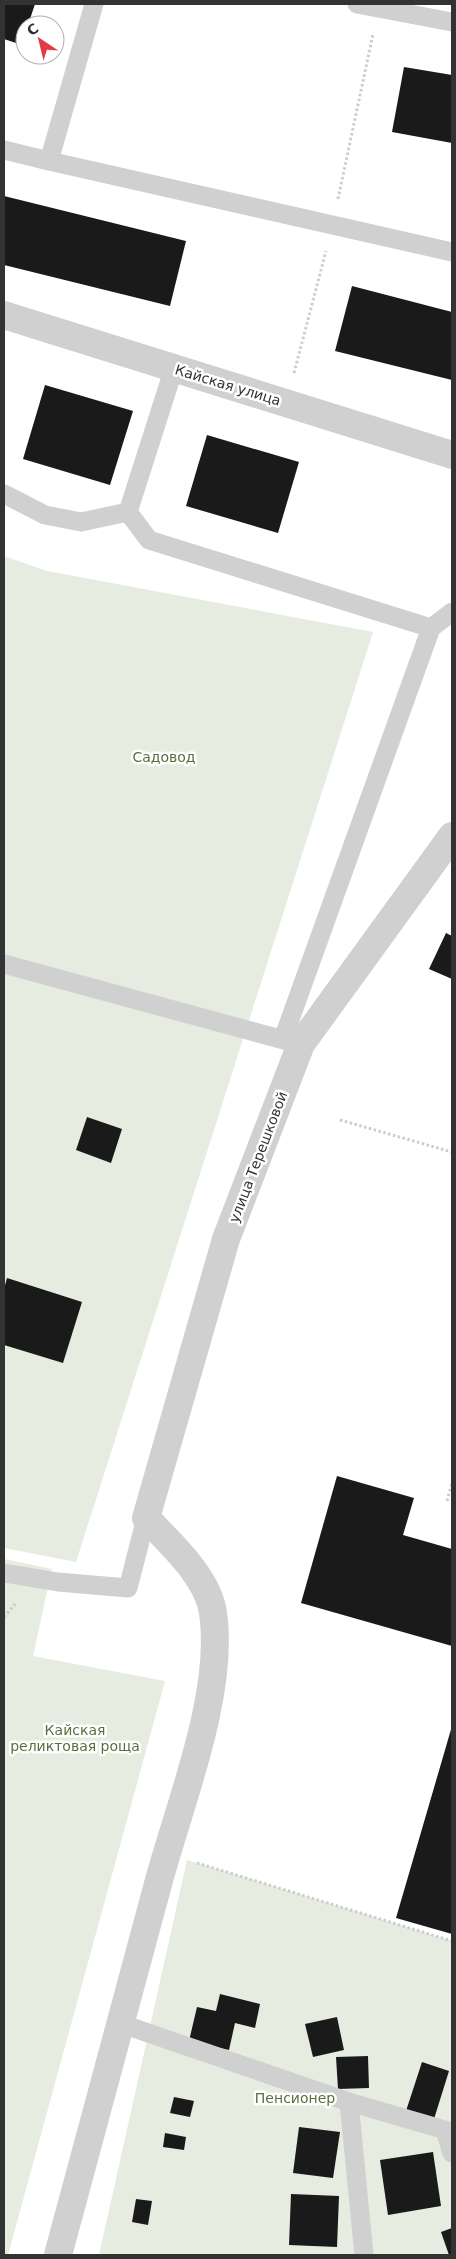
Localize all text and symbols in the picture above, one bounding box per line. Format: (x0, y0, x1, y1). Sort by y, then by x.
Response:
north arrow (15, 15, 65, 65)
text: С (24, 20, 41, 39)
street label: Кайская улица (173, 361, 283, 409)
park label: Садовод (132, 749, 196, 765)
street label: улица Терешковой (226, 1089, 290, 1225)
park label: Кайская реликтовая роща (10, 1722, 140, 1754)
park label: Пенсионер (255, 2090, 335, 2106)

